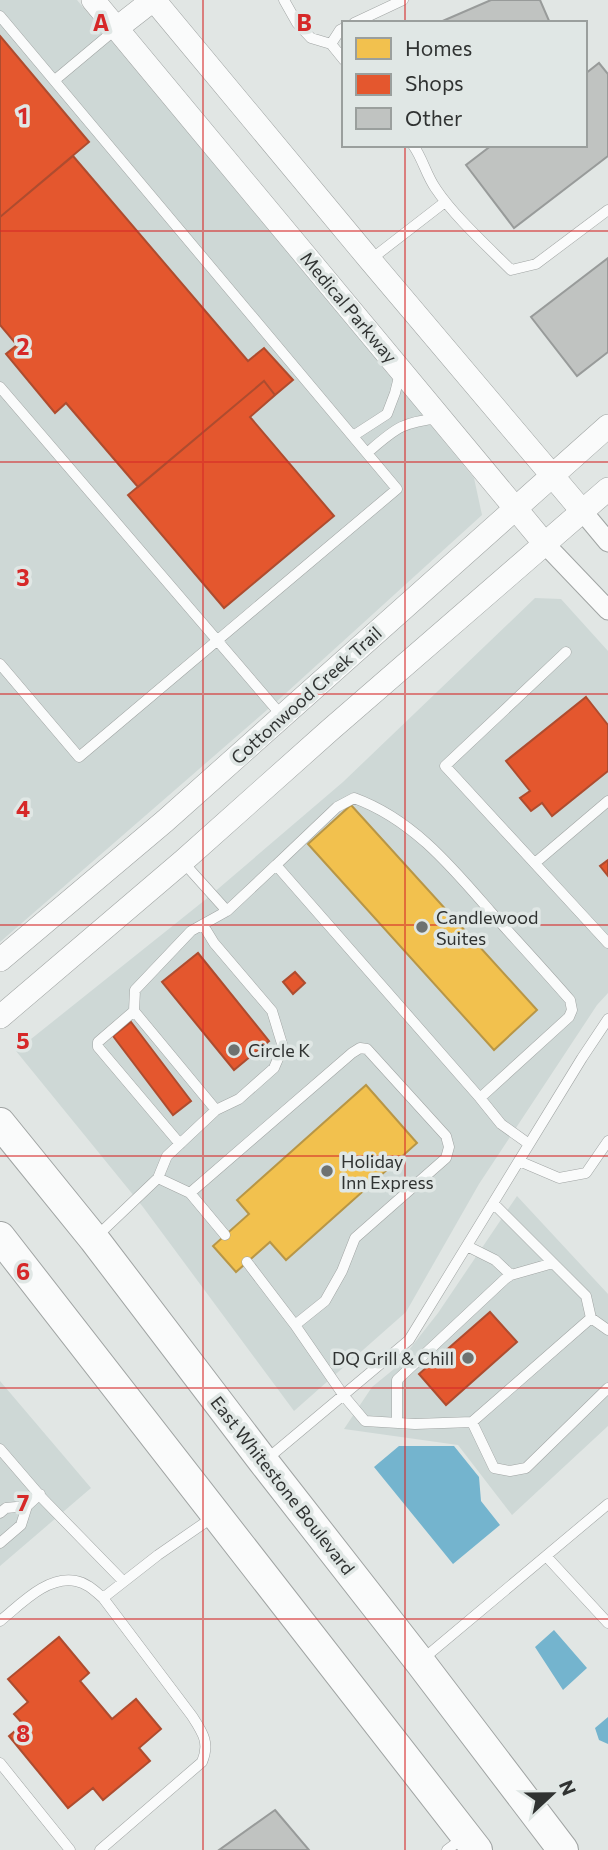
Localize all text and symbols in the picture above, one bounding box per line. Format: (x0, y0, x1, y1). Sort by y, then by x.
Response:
text: A (93, 8, 110, 36)
text: B (296, 8, 312, 36)
legend (342, 21, 587, 147)
text: Homes (405, 35, 472, 60)
text: Shops (405, 70, 464, 95)
text: 1 (18, 101, 28, 129)
text: Other (405, 105, 462, 130)
street label: Medical Parkway (296, 247, 402, 367)
text: 2 (16, 332, 30, 360)
text: 3 (16, 563, 30, 591)
street label: Cottonwood Creek Trail (226, 622, 386, 768)
text: 4 (16, 794, 30, 822)
place label: Candlewood Suites (436, 906, 538, 949)
marker: Candlewood Suites (414, 919, 430, 935)
text: 5 (16, 1026, 30, 1054)
place label: Circle K (248, 1039, 310, 1061)
marker: Circle K (226, 1042, 242, 1058)
place label: Holiday Inn Express (341, 1150, 434, 1193)
marker: Holiday Inn Express (319, 1163, 335, 1179)
text: 6 (16, 1257, 30, 1285)
place label: DQ Grill & Chill (332, 1347, 454, 1369)
marker: DQ Grill & Chill (460, 1350, 476, 1366)
street label: East Whitestone Boulevard (206, 1391, 360, 1579)
text: 7 (17, 1488, 29, 1516)
text: 8 (16, 1719, 30, 1747)
north arrow (517, 1759, 587, 1829)
text: N (555, 1777, 582, 1798)

